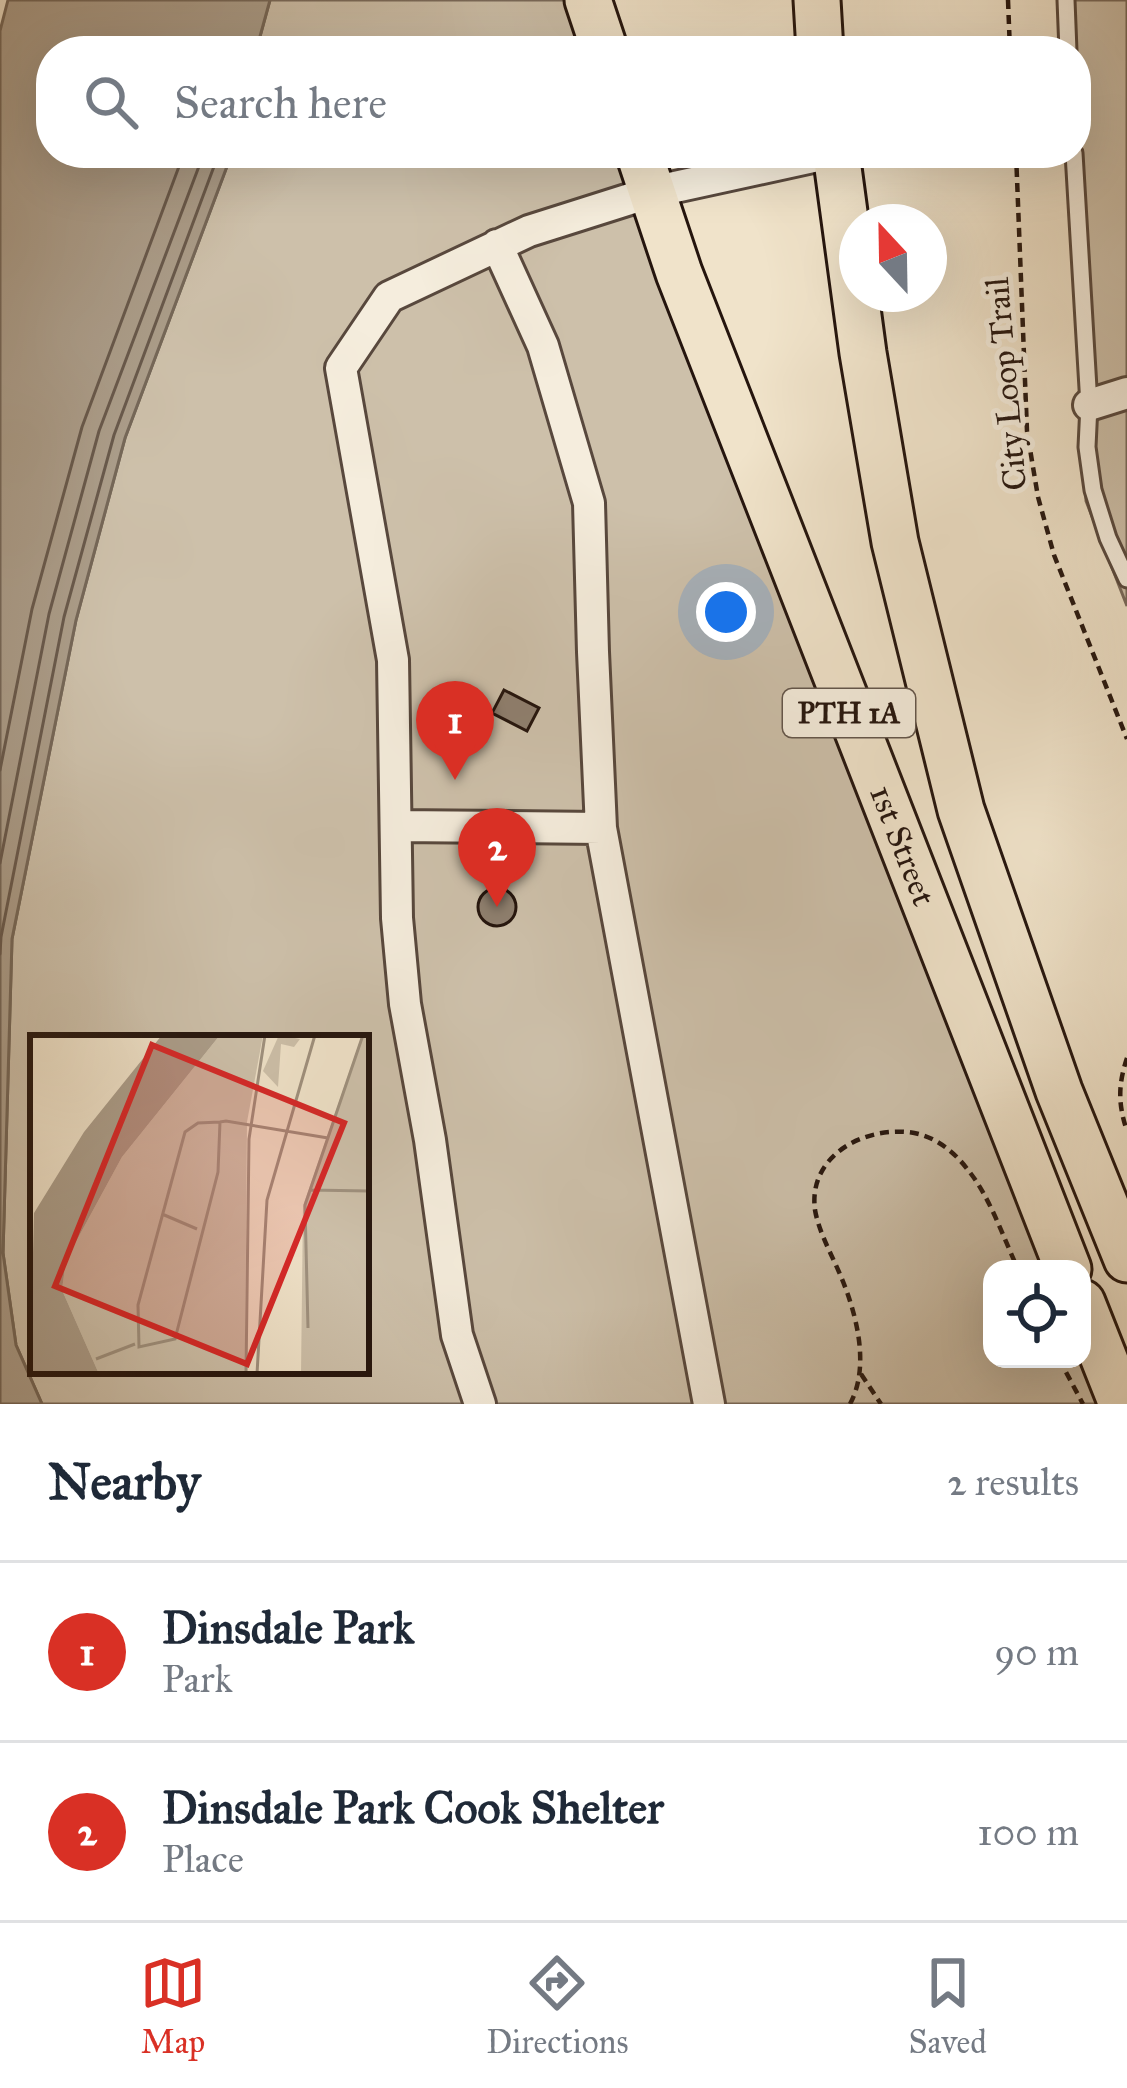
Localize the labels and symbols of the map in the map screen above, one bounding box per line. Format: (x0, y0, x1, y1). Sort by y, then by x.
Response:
north arrow (839, 204, 947, 312)
street label: City Loop Trail (977, 276, 1035, 492)
your location (696, 582, 756, 642)
pin: 1 (416, 681, 494, 780)
road number: PTH 1A (783, 689, 915, 737)
street label: 1st Street (861, 779, 944, 912)
pin: 2 (458, 808, 536, 907)
inset map (30, 1035, 369, 1374)

